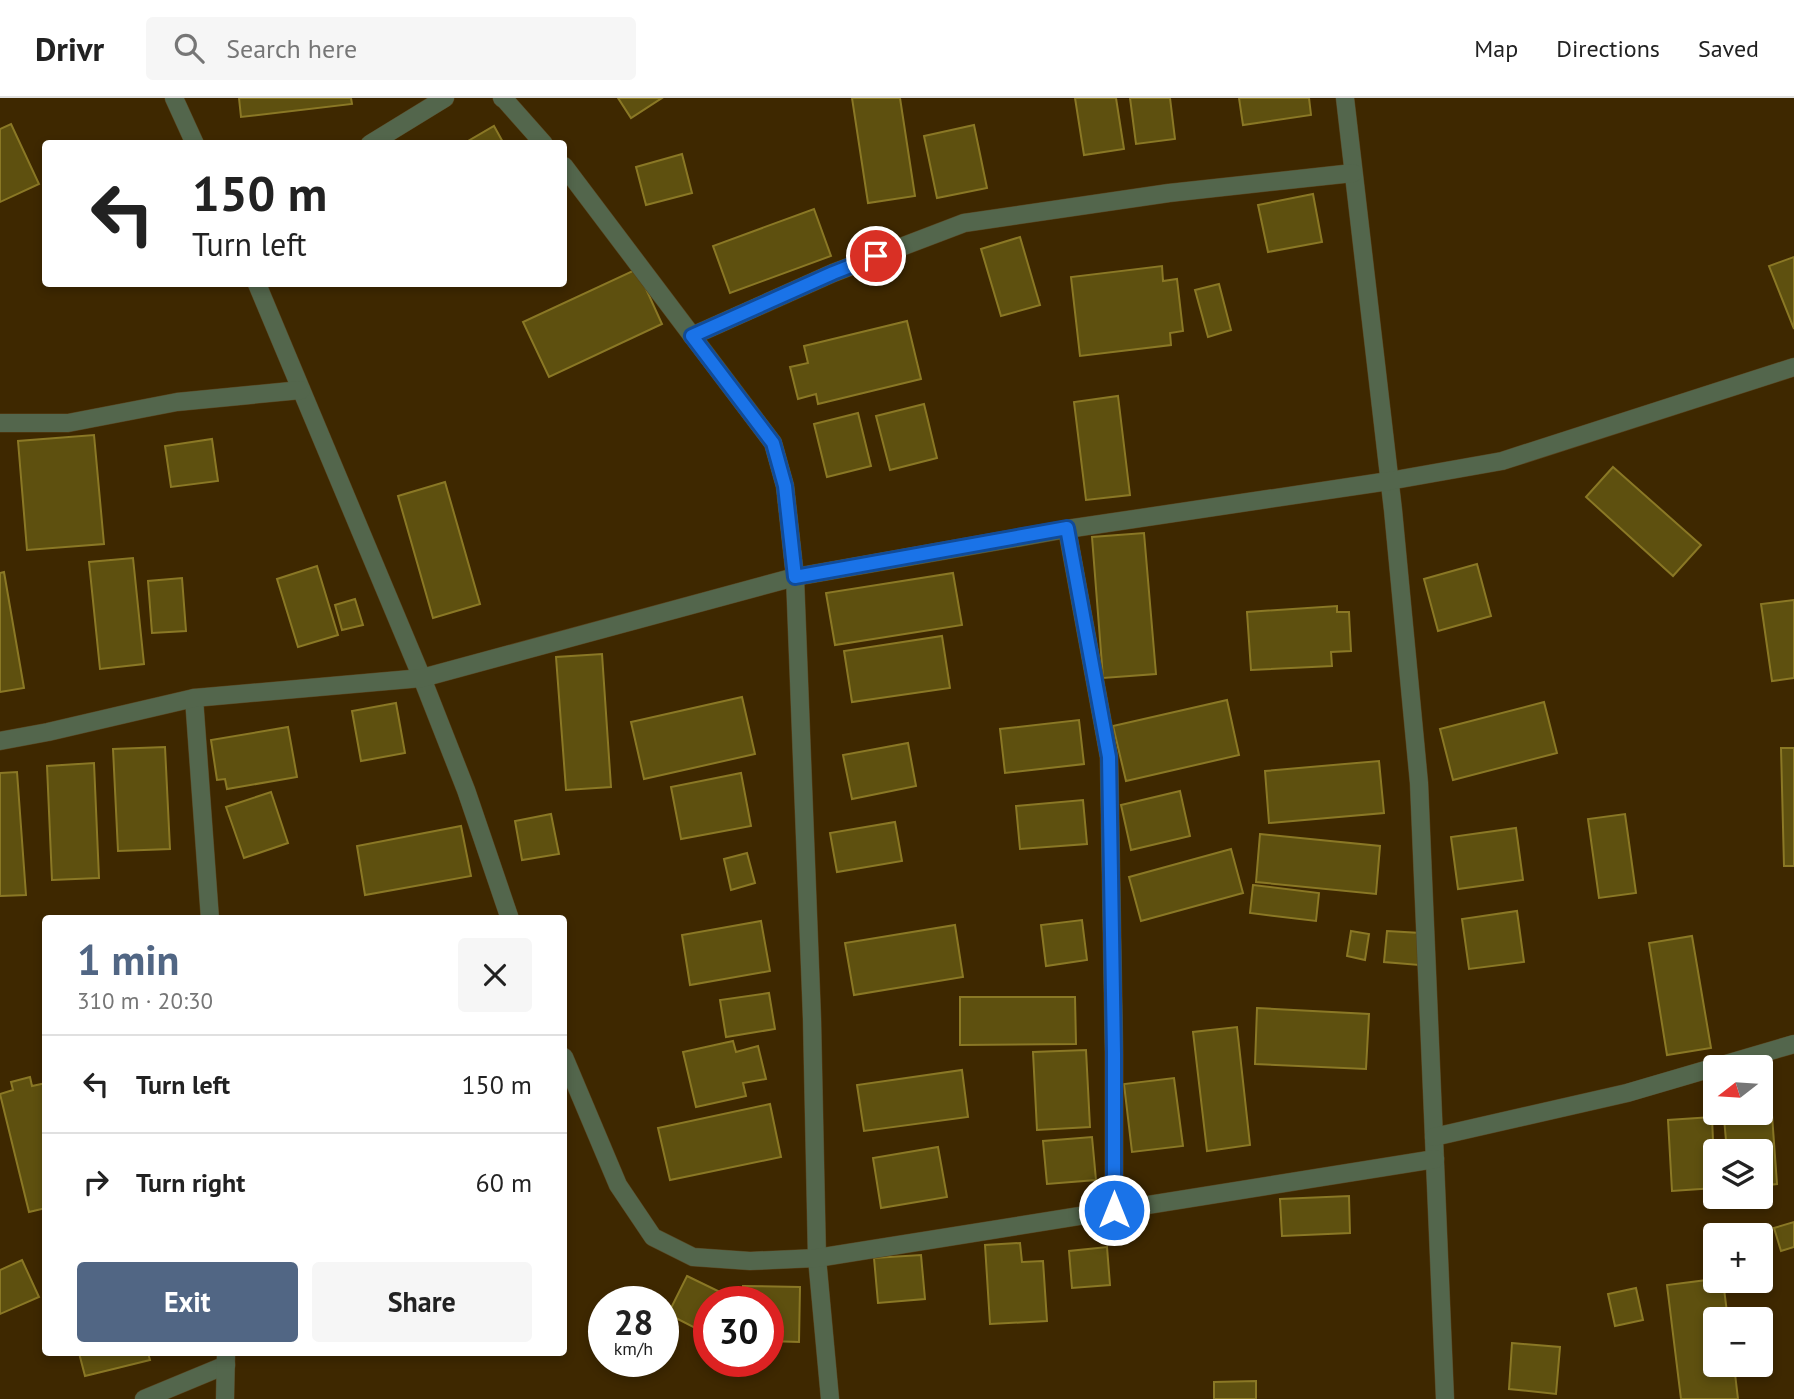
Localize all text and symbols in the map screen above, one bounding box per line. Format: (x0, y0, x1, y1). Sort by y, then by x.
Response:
search box (146, 17, 636, 80)
text: Drivr (35, 27, 104, 70)
icon: search (170, 29, 208, 67)
text: Search here (226, 32, 357, 65)
text: Map (1474, 33, 1518, 64)
text: Directions (1556, 33, 1660, 64)
text: Saved (1698, 33, 1759, 64)
text: 150 m (192, 161, 327, 225)
icon: left (77, 168, 168, 259)
text: Turn left (192, 223, 307, 265)
pin (846, 226, 906, 286)
icon: arrive (857, 237, 895, 275)
text: 1 min (77, 932, 179, 987)
button: close (458, 938, 532, 1012)
text: 310 m · 20:30 (77, 986, 213, 1015)
north arrow (1703, 1055, 1773, 1125)
map controls (1703, 1055, 1773, 1377)
icon: left (77, 1065, 115, 1103)
text: Turn left (136, 1068, 230, 1101)
text: 150 m (461, 1068, 532, 1101)
button: layers (1703, 1139, 1773, 1209)
icon: right (77, 1163, 115, 1201)
text: Turn right (136, 1166, 245, 1199)
text: 60 m (476, 1166, 532, 1199)
position arrow (1077, 1173, 1151, 1247)
button: + (1703, 1223, 1773, 1293)
button: Exit (77, 1262, 298, 1342)
button: Share (312, 1262, 532, 1342)
speed limit sign: 30 (693, 1286, 784, 1377)
text: 28 (614, 1299, 653, 1345)
button: − (1703, 1307, 1773, 1377)
text: km/h (614, 1337, 653, 1360)

